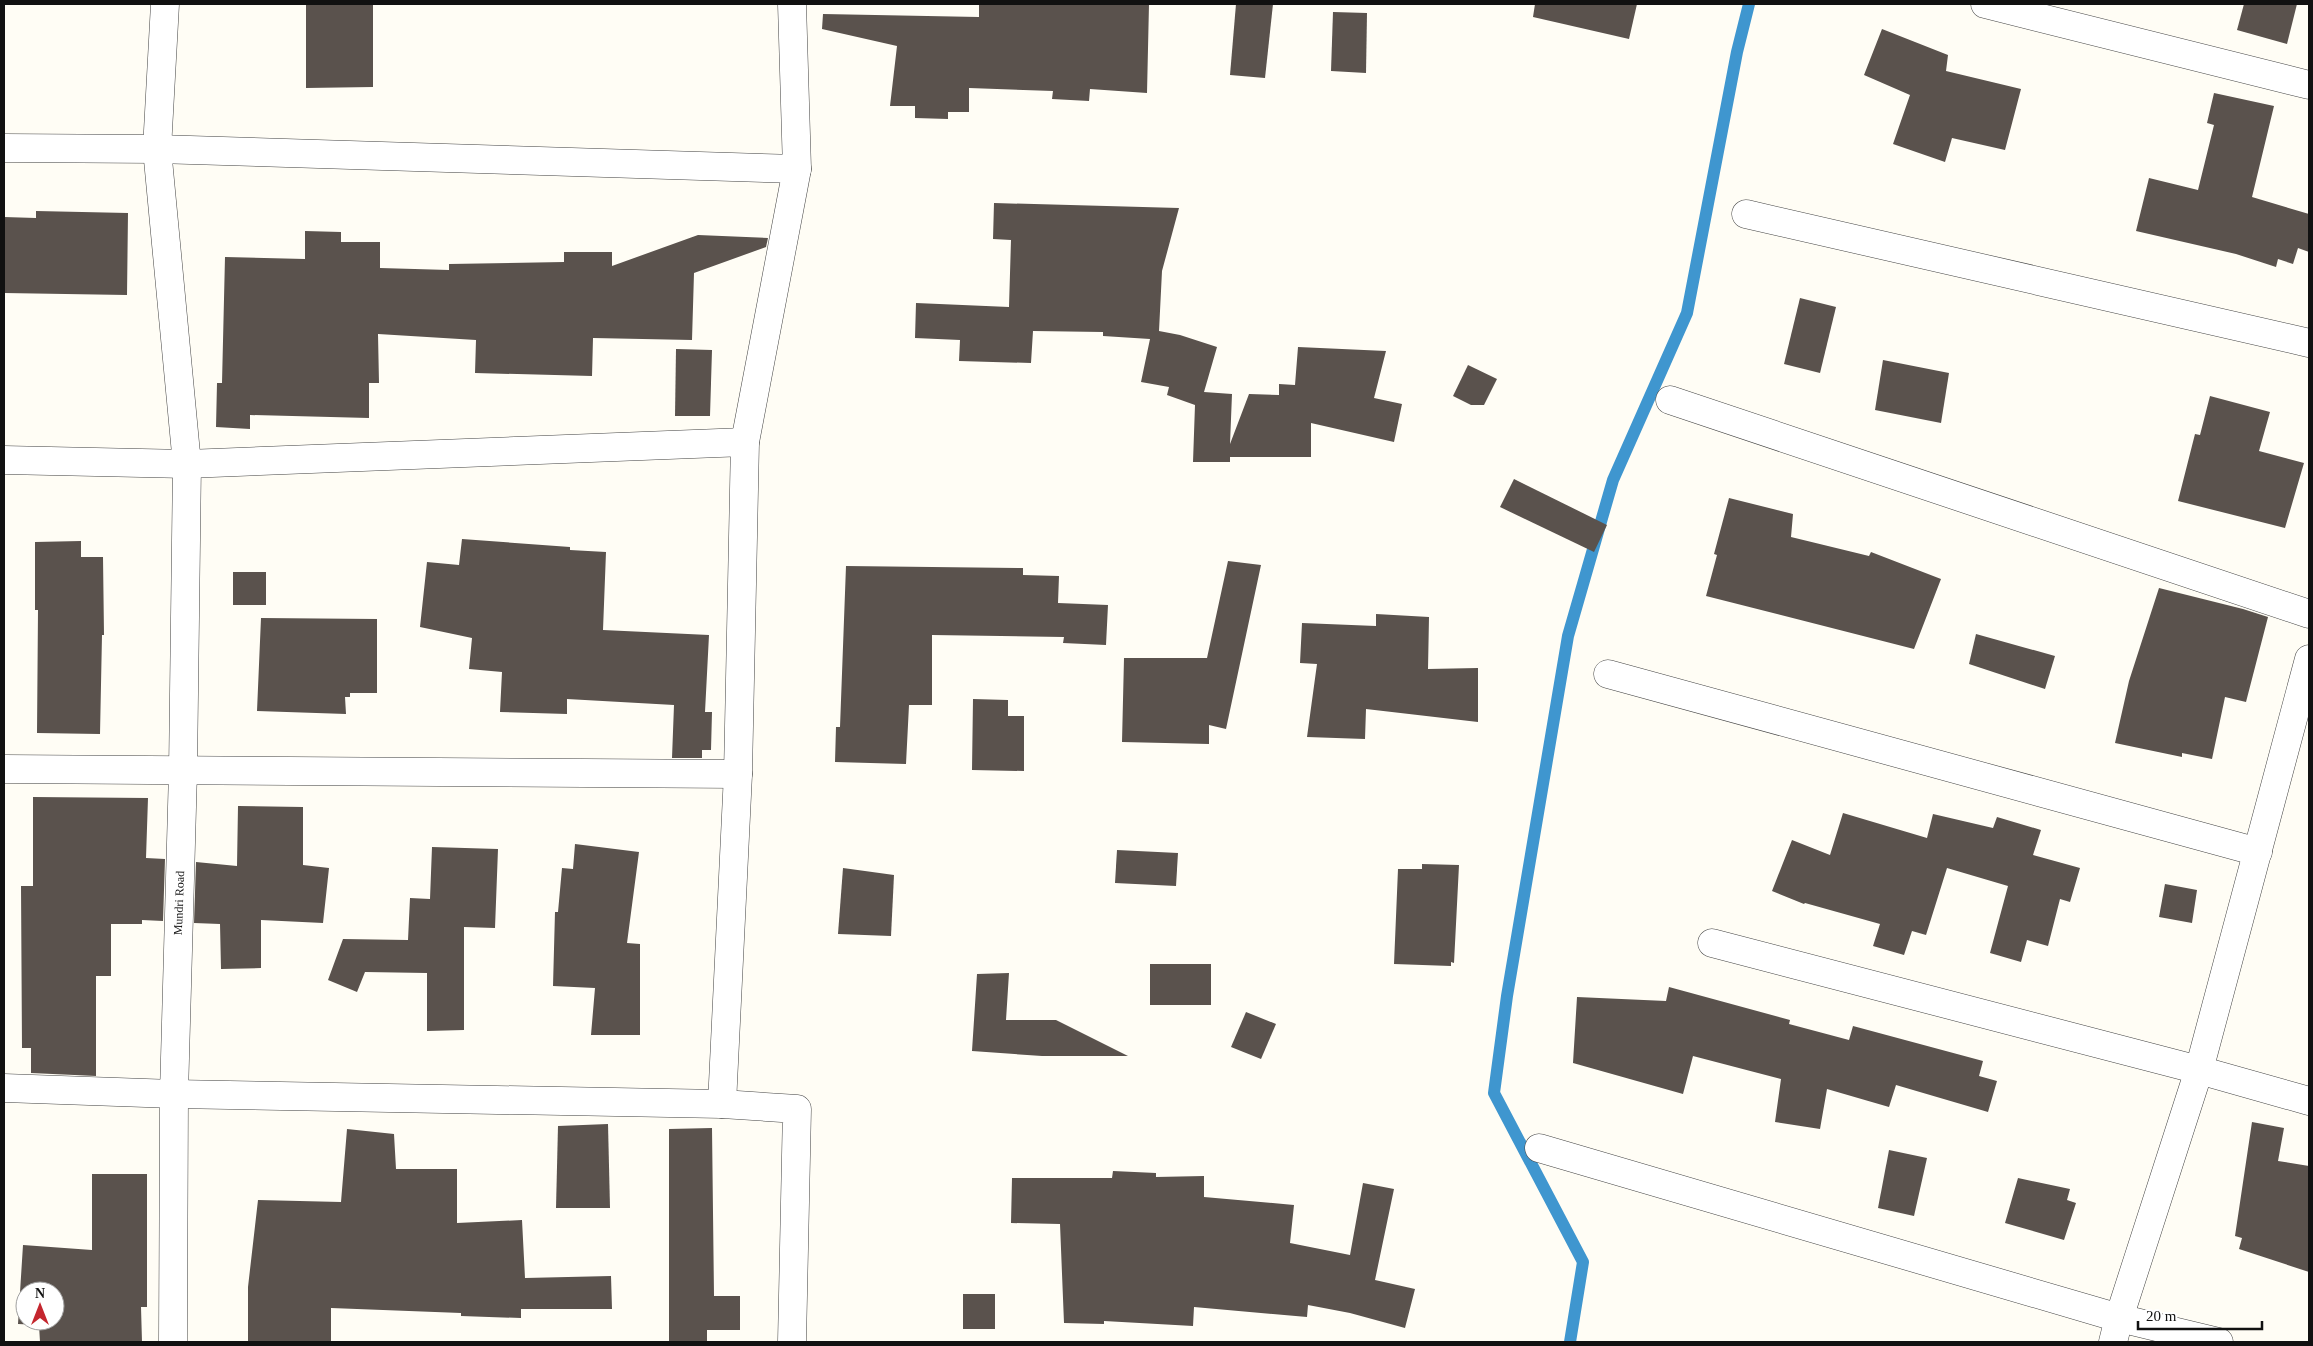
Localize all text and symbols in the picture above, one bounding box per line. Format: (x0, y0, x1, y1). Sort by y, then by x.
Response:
street label: Mundri Road (171, 871, 187, 935)
north arrow (15, 1281, 65, 1331)
text: N (35, 1286, 45, 1301)
scale bar (2138, 1298, 2262, 1330)
text: 20 m (2146, 1308, 2177, 1324)

